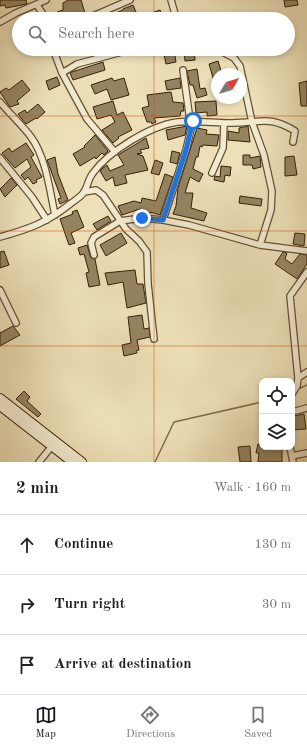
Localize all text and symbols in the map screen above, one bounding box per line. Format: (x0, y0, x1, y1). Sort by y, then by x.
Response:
search box (12, 12, 295, 56)
icon: search (26, 23, 48, 45)
text: Search here (58, 27, 135, 42)
north arrow (211, 68, 247, 104)
route start (184, 112, 202, 130)
route end (133, 209, 151, 227)
map controls (259, 378, 295, 450)
button: locate (259, 378, 295, 414)
button: layers (259, 414, 295, 450)
text: 2 min (16, 480, 59, 497)
text: Walk · 160 m (214, 481, 291, 494)
icon: ahead (16, 534, 38, 556)
text: Continue (54, 537, 113, 552)
text: 130 m (254, 538, 291, 551)
icon: right (16, 594, 38, 616)
text: Turn right (54, 597, 125, 612)
text: 30 m (262, 598, 291, 611)
icon: arrive (16, 654, 38, 676)
text: Arrive at destination (54, 657, 192, 672)
tab: Map (35, 704, 57, 742)
tab: Directions (126, 704, 175, 742)
tab: Saved (244, 704, 272, 742)

